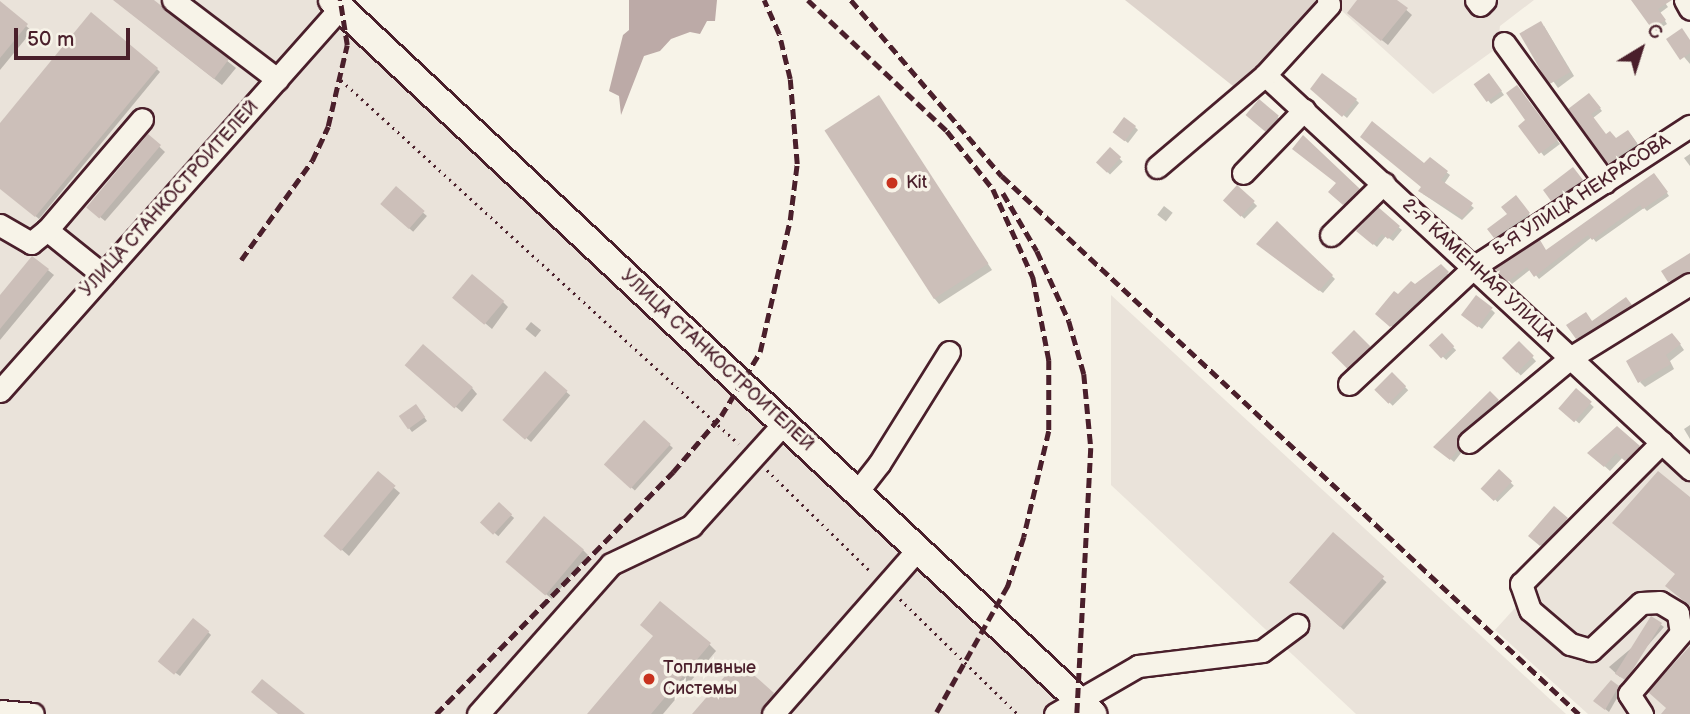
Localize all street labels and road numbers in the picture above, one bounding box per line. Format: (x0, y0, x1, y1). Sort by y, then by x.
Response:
street label: УЛИЦА СТАНКОСТРОИТЕЛЕЙ (76, 97, 264, 301)
street label: 5-Я УЛИЦА НЕКРАСОВА (1489, 131, 1675, 261)
street label: 2-Я КАМЕННАЯ УЛИЦА (1397, 195, 1559, 347)
street label: УЛИЦА СТАНКОСТРОИТЕЛЕЙ (616, 266, 818, 456)

